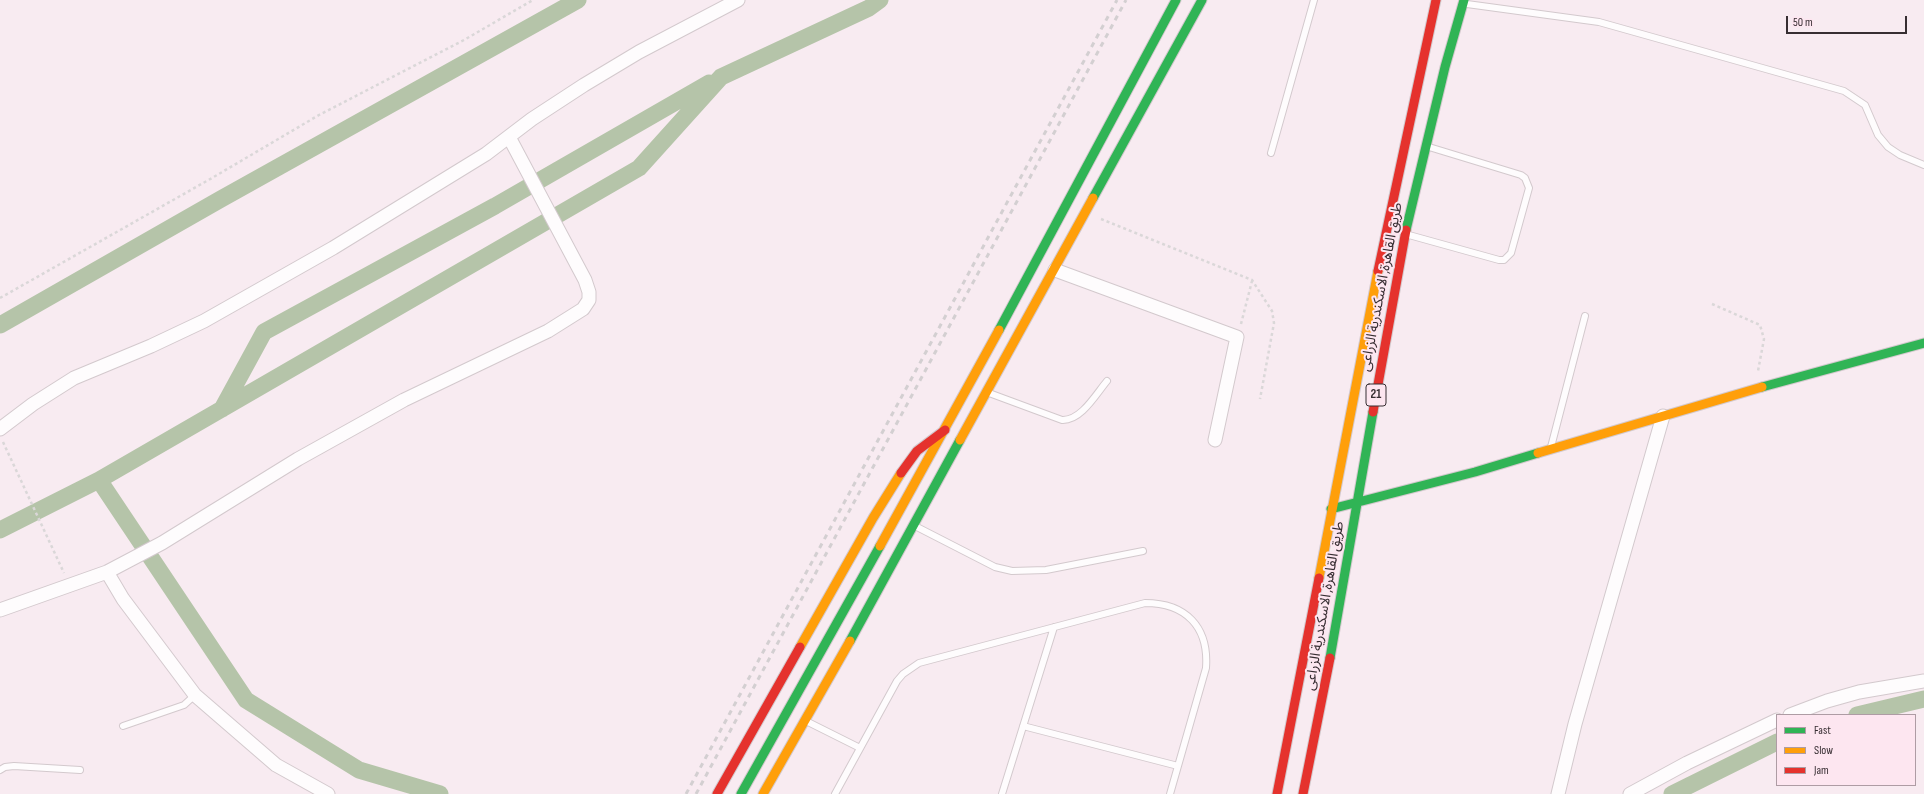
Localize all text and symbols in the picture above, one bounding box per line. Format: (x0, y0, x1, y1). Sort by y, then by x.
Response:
scale bar (1788, 8, 1909, 34)
text: 50 m (1793, 15, 1813, 30)
street label: طريق القاهرة, الاسكندرية الزراعى (1357, 201, 1407, 373)
road number: 21 (1366, 384, 1386, 406)
street label: طريق القاهرة, الاسكندرية الزراعى (1302, 520, 1348, 692)
legend (1776, 714, 1916, 786)
text: Fast (1814, 723, 1831, 738)
text: Slow (1814, 743, 1833, 758)
text: Jam (1814, 763, 1829, 778)

